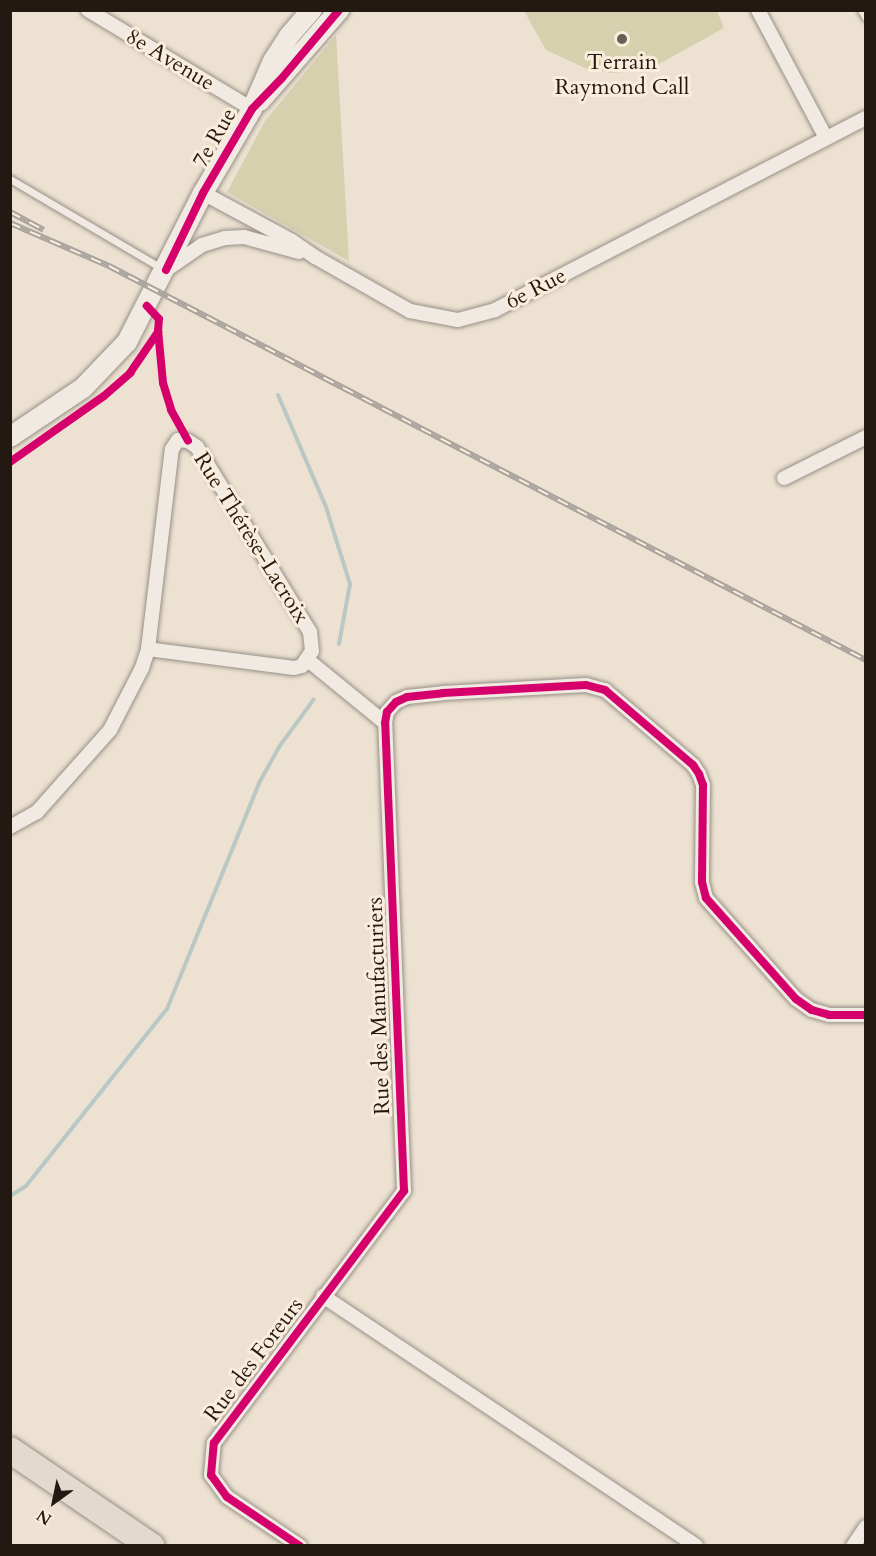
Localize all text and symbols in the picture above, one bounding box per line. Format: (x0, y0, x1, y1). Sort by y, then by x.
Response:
street label: 8e Avenue (121, 23, 219, 97)
marker: Terrain Raymond Call (615, 32, 629, 46)
place label: Terrain Raymond Call (555, 49, 689, 100)
street label: 7e Rue (187, 103, 243, 173)
street label: 6e Rue (501, 263, 571, 315)
street label: Rue Thérèse-Lacroix (188, 448, 314, 628)
street label: Rue des Manufacturiers (362, 897, 396, 1115)
street label: Rue des Foreurs (199, 1293, 309, 1427)
north arrow (24, 1472, 84, 1532)
text: N (32, 1504, 56, 1530)

